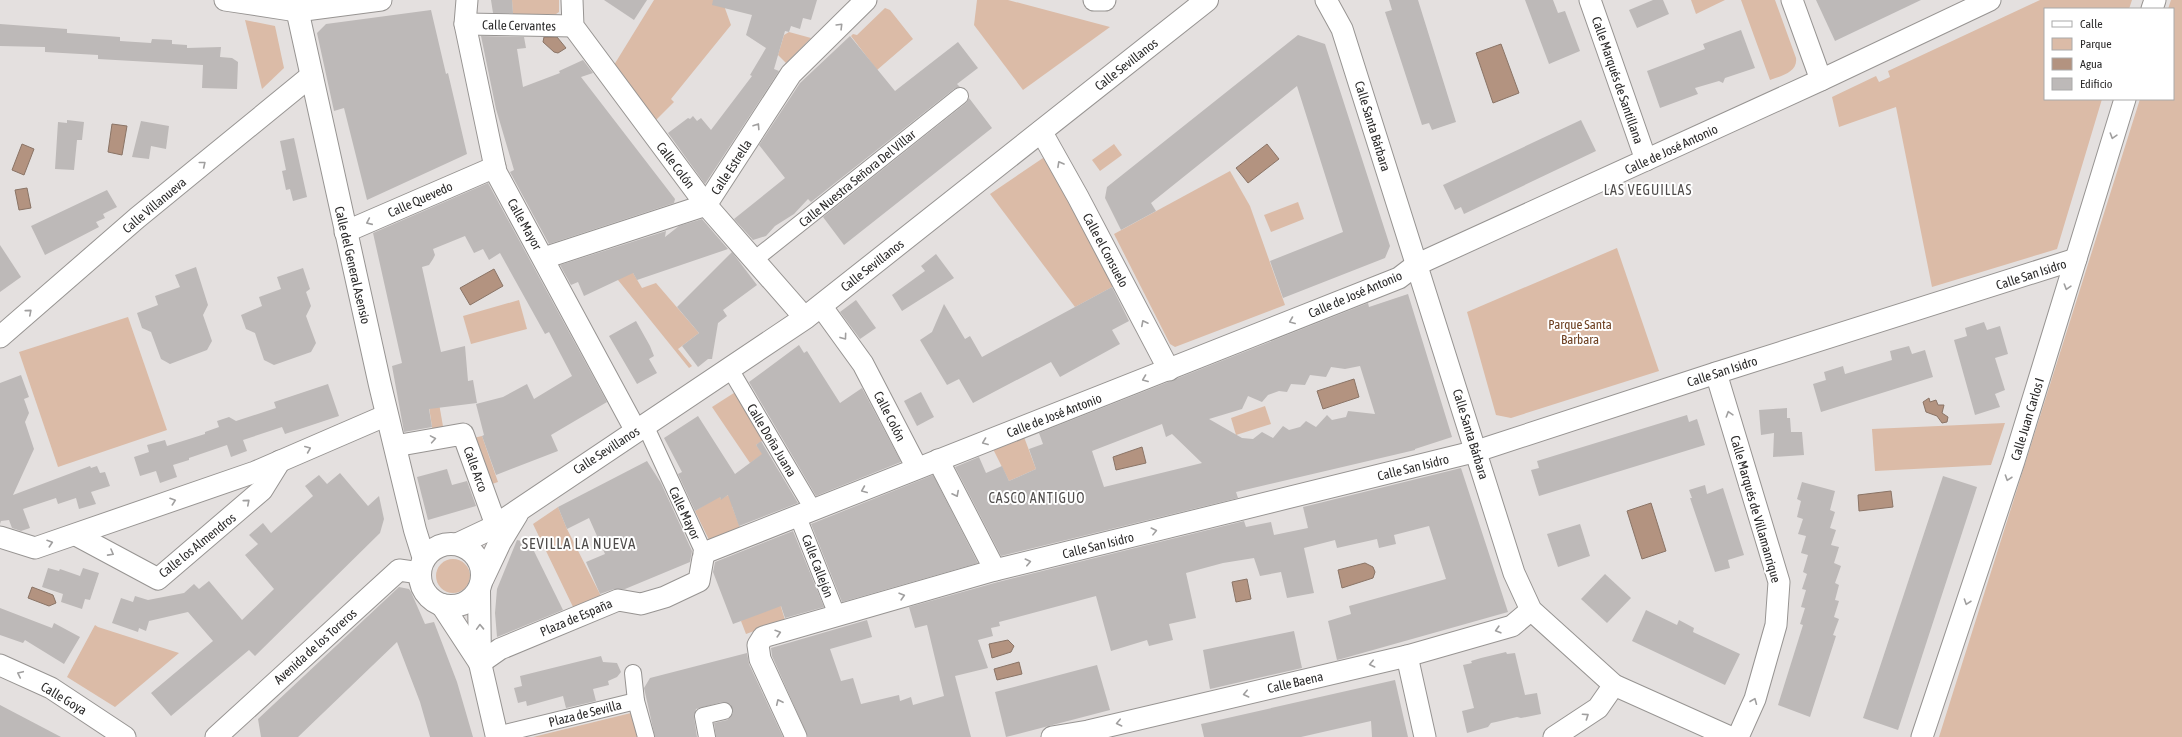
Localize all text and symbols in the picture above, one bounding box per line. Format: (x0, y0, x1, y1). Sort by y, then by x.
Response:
legend (2044, 8, 2174, 100)
street label: Calle Marqués de Santillana (1589, 15, 1646, 146)
street label: Calle Cervantes (482, 17, 556, 34)
text: Calle (2080, 17, 2103, 31)
one-way arrow (835, 23, 843, 31)
street label: Calle Sevillanos (1092, 35, 1161, 94)
text: Parque (2080, 37, 2112, 51)
text: Agua (2080, 57, 2102, 71)
text: Edificio (2080, 77, 2113, 91)
street label: Calle Santa Bárbara (1352, 79, 1393, 173)
street label: Calle de José Antonio (1622, 121, 1720, 177)
one-way arrow (753, 123, 760, 130)
street label: Calle Nuestra Señora Del Villar (796, 127, 919, 230)
one-way arrow (2110, 133, 2118, 140)
street label: Calle Estrella (708, 137, 755, 198)
street label: Calle Colón (653, 139, 698, 191)
one-way arrow (1058, 160, 1065, 168)
one-way arrow (199, 162, 206, 169)
street label: Calle Villanueva (120, 174, 189, 236)
street label: Calle Quevedo (385, 179, 455, 220)
district label: LAS VEGUILLAS (1604, 182, 1692, 198)
street label: Calle Mayor (504, 196, 545, 253)
street label: Calle del General Asensio (332, 205, 373, 325)
street label: Calle el Consuelo (1080, 211, 1131, 290)
one-way arrow (366, 217, 373, 225)
street label: Calle Sevillanos (838, 236, 907, 295)
street label: Calle San Isidro (1994, 256, 2068, 293)
street label: Calle de José Antonio (1306, 268, 1404, 321)
one-way arrow (2063, 284, 2072, 291)
one-way arrow (25, 309, 32, 316)
one-way arrow (1288, 316, 1295, 324)
park label: Parque Santa Barbara (1548, 317, 1612, 347)
one-way arrow (1141, 320, 1149, 327)
one-way arrow (839, 333, 847, 340)
street label: Calle San Isidro (1685, 353, 1759, 390)
one-way arrow (1141, 375, 1148, 383)
street label: Calle Juan Carlos I (2008, 376, 2047, 462)
street label: Calle Santa Bárbara (1450, 387, 1491, 481)
street label: Calle Colón (871, 389, 909, 444)
street label: Calle de José Antonio (1005, 390, 1104, 440)
street label: Calle Doña Juana (744, 401, 799, 480)
one-way arrow (1725, 411, 1734, 418)
street label: Calle Sevillanos (570, 423, 643, 477)
street label: Calle Marqués de Villamanrique (1727, 434, 1784, 585)
one-way arrow (430, 436, 436, 444)
one-way arrow (981, 437, 988, 445)
street label: Calle Arco (460, 444, 491, 494)
one-way arrow (303, 446, 311, 454)
street label: Calle San Isidro (1376, 451, 1450, 484)
one-way arrow (2004, 475, 2013, 482)
street label: Calle Mayor (666, 485, 703, 542)
one-way arrow (860, 485, 867, 493)
one-way arrow (951, 490, 959, 498)
district label: CASCO ANTIGUO (989, 490, 1085, 506)
one-way arrow (170, 497, 177, 505)
one-way arrow (243, 500, 250, 507)
street label: Calle los Almendros (156, 510, 239, 581)
one-way arrow (1150, 527, 1157, 536)
street label: Calle San Isidro (1061, 529, 1135, 562)
street label: Calle Callejón (799, 533, 836, 600)
district label: SEVILLA LA NUEVA (522, 535, 636, 552)
one-way arrow (47, 539, 54, 548)
one-way arrow (106, 549, 114, 556)
one-way arrow (1025, 558, 1031, 566)
one-way arrow (899, 592, 906, 601)
street label: Plaza de España (538, 596, 615, 639)
one-way arrow (1963, 598, 1972, 605)
street label: Avenida de los Toreros (271, 605, 360, 687)
one-way arrow (476, 624, 484, 630)
one-way arrow (1495, 625, 1502, 634)
one-way arrow (774, 629, 781, 638)
one-way arrow (1369, 660, 1376, 668)
street label: Calle Baena (1266, 669, 1324, 696)
one-way arrow (16, 671, 24, 679)
street label: Calle Goya (38, 679, 89, 718)
one-way arrow (1243, 689, 1249, 697)
street label: Plaza de Sevilla (547, 697, 623, 730)
one-way arrow (776, 698, 784, 706)
one-way arrow (1749, 698, 1757, 705)
one-way arrow (1582, 713, 1589, 721)
one-way arrow (1116, 719, 1122, 727)

